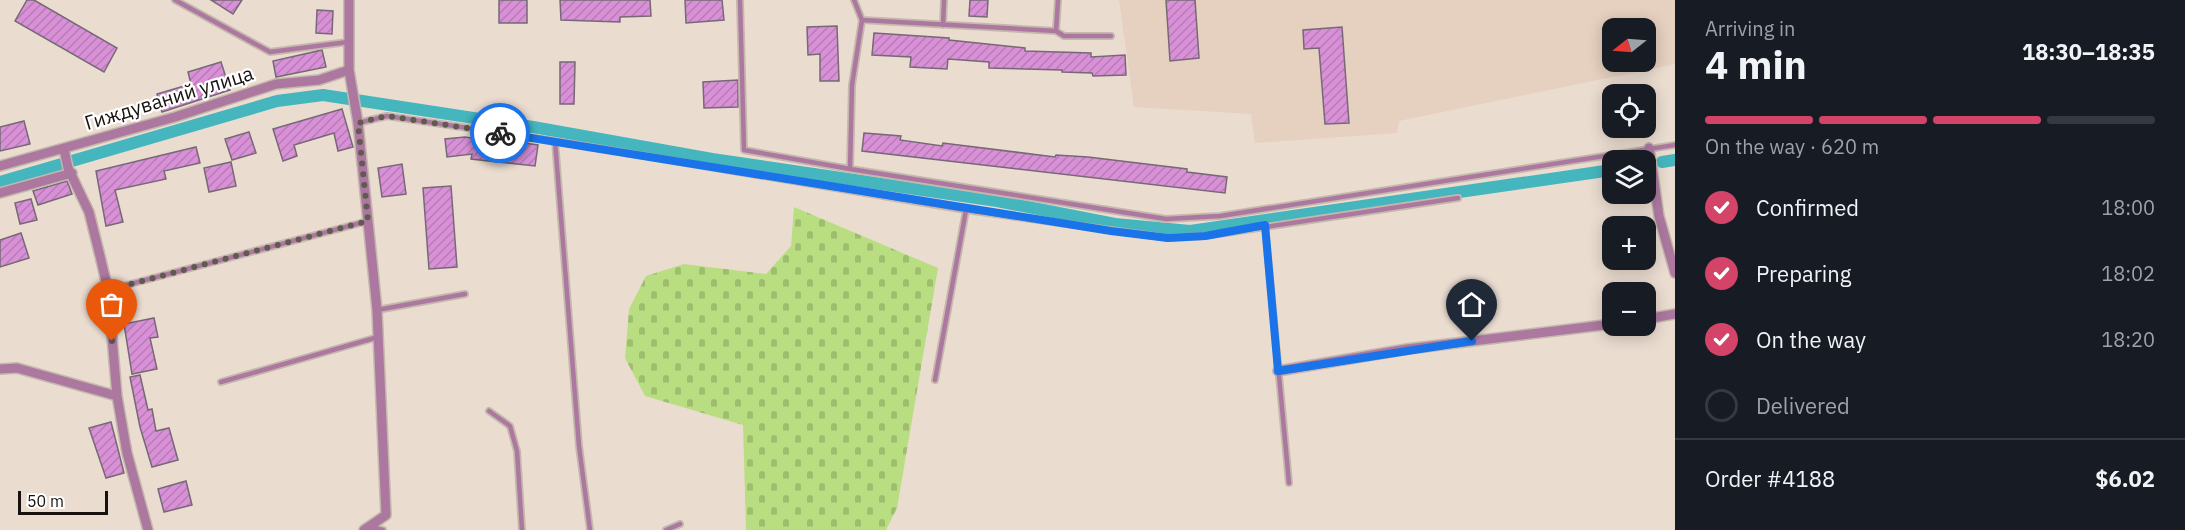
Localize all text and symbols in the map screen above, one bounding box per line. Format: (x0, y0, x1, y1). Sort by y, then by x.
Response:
text: Arriving in (1705, 15, 1795, 42)
north arrow (1602, 18, 1656, 72)
map controls (1602, 18, 1656, 336)
text: 18:30–18:35 (2022, 37, 2155, 66)
text: 4 min (1705, 39, 1807, 90)
street label: Гиждуваний улица (81, 59, 257, 136)
button: locate (1602, 84, 1656, 138)
courier (470, 103, 530, 163)
icon: bike (484, 117, 517, 150)
text: On the way · 620 m (1705, 133, 1879, 160)
button: layers (1602, 150, 1656, 204)
icon: check (1705, 191, 1738, 224)
text: Confirmed (1756, 193, 1859, 222)
text: 18:00 (2101, 194, 2155, 221)
button: + (1602, 216, 1656, 270)
icon: check (1705, 257, 1738, 290)
text: Preparing (1756, 259, 1851, 288)
text: 18:02 (2101, 260, 2155, 287)
pin (86, 279, 137, 341)
pin (1446, 279, 1497, 341)
button: − (1602, 282, 1656, 336)
icon: bag (95, 288, 128, 321)
icon: home (1455, 288, 1488, 321)
icon: check (1705, 323, 1738, 356)
text: On the way (1756, 325, 1866, 354)
text: 18:20 (2101, 326, 2155, 353)
text: Delivered (1756, 391, 1850, 420)
text: Order #4188 (1705, 464, 1835, 493)
text: $6.02 (2095, 464, 2155, 493)
scale bar (18, 488, 108, 516)
text: 50 m (27, 491, 64, 511)

